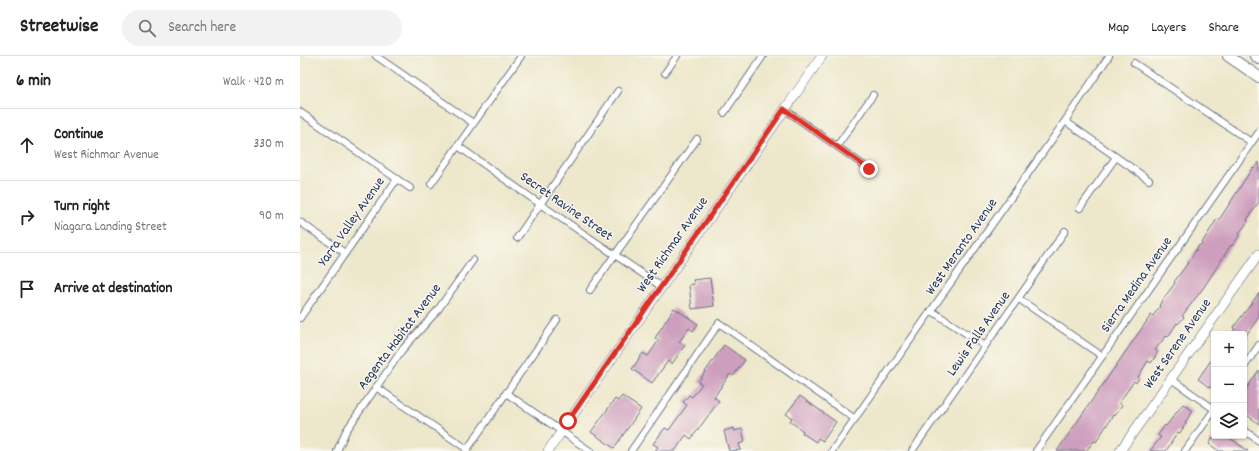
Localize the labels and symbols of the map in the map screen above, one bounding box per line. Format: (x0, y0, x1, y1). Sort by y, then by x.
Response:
route end (860, 160, 878, 178)
street label: Secret Ravine Street (515, 167, 617, 247)
street label: Yarra Valley Avenue (314, 173, 390, 271)
street label: West Richmar Avenue (632, 193, 714, 297)
street label: West Meranto Avenue (921, 195, 1003, 299)
street label: Sierra Medina Avenue (1096, 233, 1178, 337)
street label: Aegenta Habitat Avenue (353, 280, 447, 394)
street label: Lewis Falls Avenue (942, 288, 1016, 380)
street label: West Serene Avenue (1139, 295, 1217, 393)
route start (559, 412, 577, 430)

